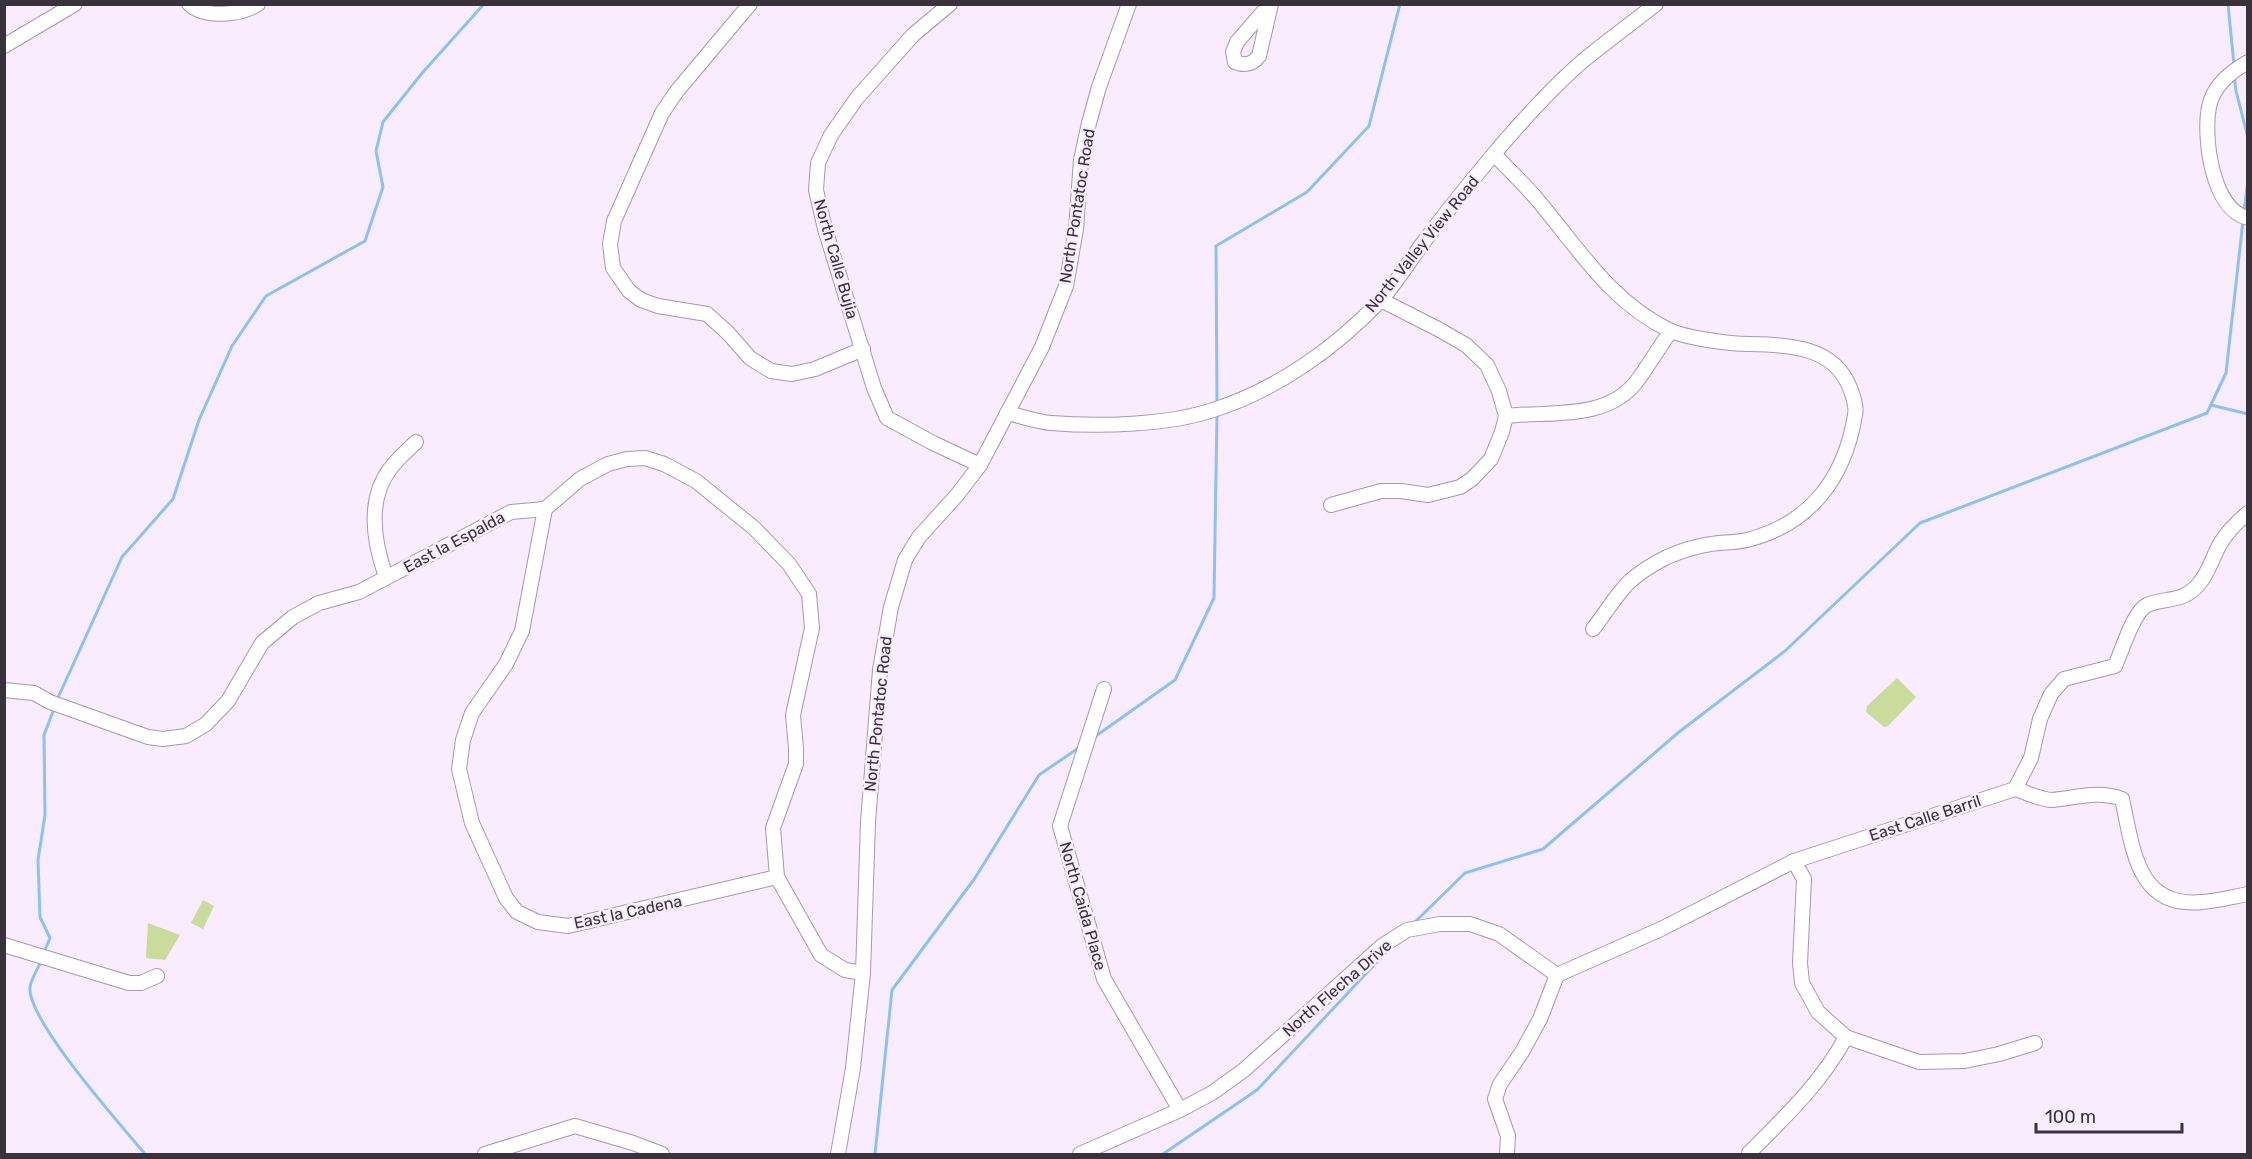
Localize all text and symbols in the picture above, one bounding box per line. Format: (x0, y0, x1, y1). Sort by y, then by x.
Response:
street label: North Pontatoc Road (1055, 127, 1099, 285)
street label: North Valley View Road (1361, 172, 1483, 316)
street label: North Calle Bujia (810, 197, 862, 321)
street label: East la Espalda (400, 507, 508, 577)
street label: North Pontatoc Road (860, 635, 896, 793)
street label: East Calle Barril (1867, 791, 1983, 845)
street label: North Caida Place (1056, 840, 1110, 972)
street label: East la Cadena (572, 891, 684, 933)
street label: North Flecha Drive (1279, 935, 1395, 1041)
scale bar (2036, 1096, 2182, 1134)
text: 100 m (2045, 1106, 2096, 1128)

